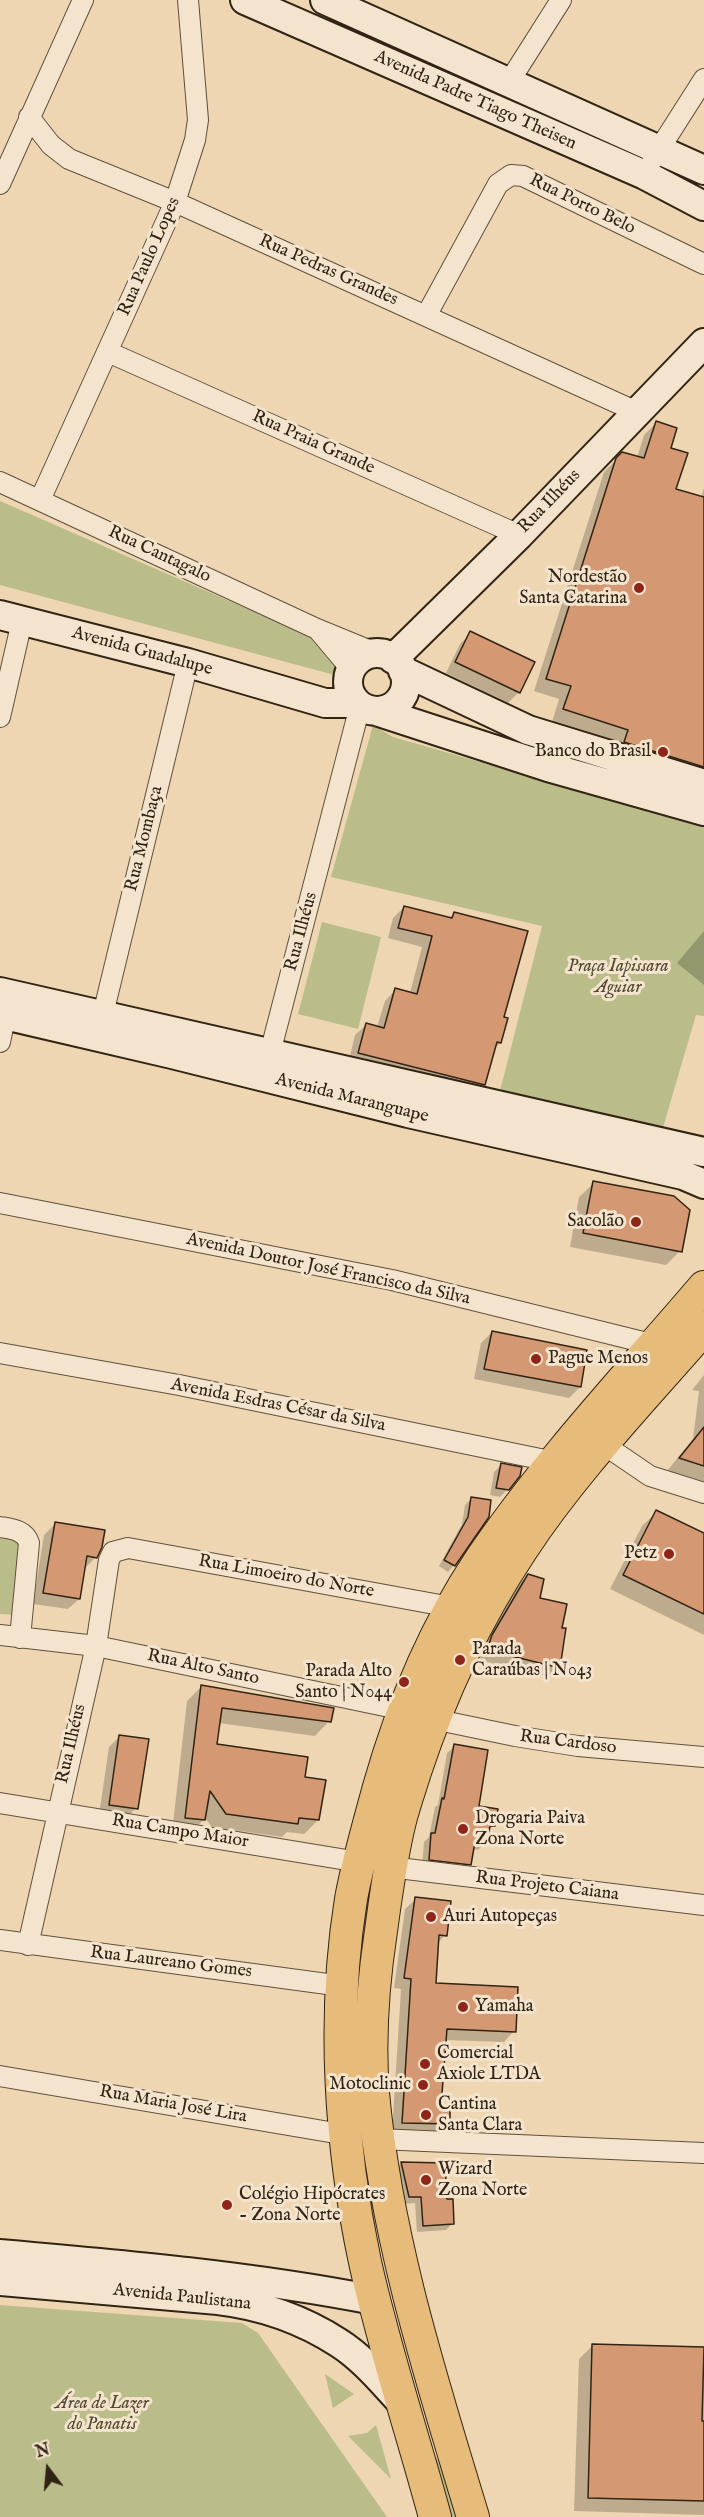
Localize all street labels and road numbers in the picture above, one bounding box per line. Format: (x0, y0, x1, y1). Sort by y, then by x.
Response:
street label: Avenida Padre Tiago Theisen (371, 47, 579, 155)
street label: Rua Porto Belo (525, 170, 639, 240)
street label: Rua Paulo Lopes (114, 194, 186, 320)
street label: Rua Pedras Grandes (255, 231, 401, 311)
street label: Rua Praia Grande (248, 406, 378, 480)
street label: Rua Ilhéus (514, 465, 586, 539)
street label: Rua Cantagalo (104, 522, 214, 588)
street label: Avenida Guadalupe (69, 623, 215, 681)
street label: Rua Mombaça (121, 784, 169, 894)
street label: Rua Ilhéus (281, 890, 323, 974)
street label: Avenida Maranguape (273, 1070, 431, 1128)
street label: Avenida Doutor José Francisco da Silva (184, 1229, 472, 1311)
street label: Avenida Esdras César da Silva (169, 1375, 387, 1437)
street label: Rua Limoeiro do Norte (196, 1551, 376, 1603)
street label: Rua Alto Santo (145, 1646, 261, 1690)
street label: Rua Ilhéus (52, 1702, 92, 1786)
street label: Rua Cardoso (518, 1726, 618, 1760)
street label: Rua Campo Maior (110, 1811, 250, 1853)
street label: Rua Projeto Caiana (474, 1867, 620, 1907)
street label: Rua Laureano Gomes (89, 1942, 253, 1984)
street label: Rua Maria José Lira (97, 2081, 249, 2129)
street label: Avenida Paulistana (112, 2280, 252, 2316)

